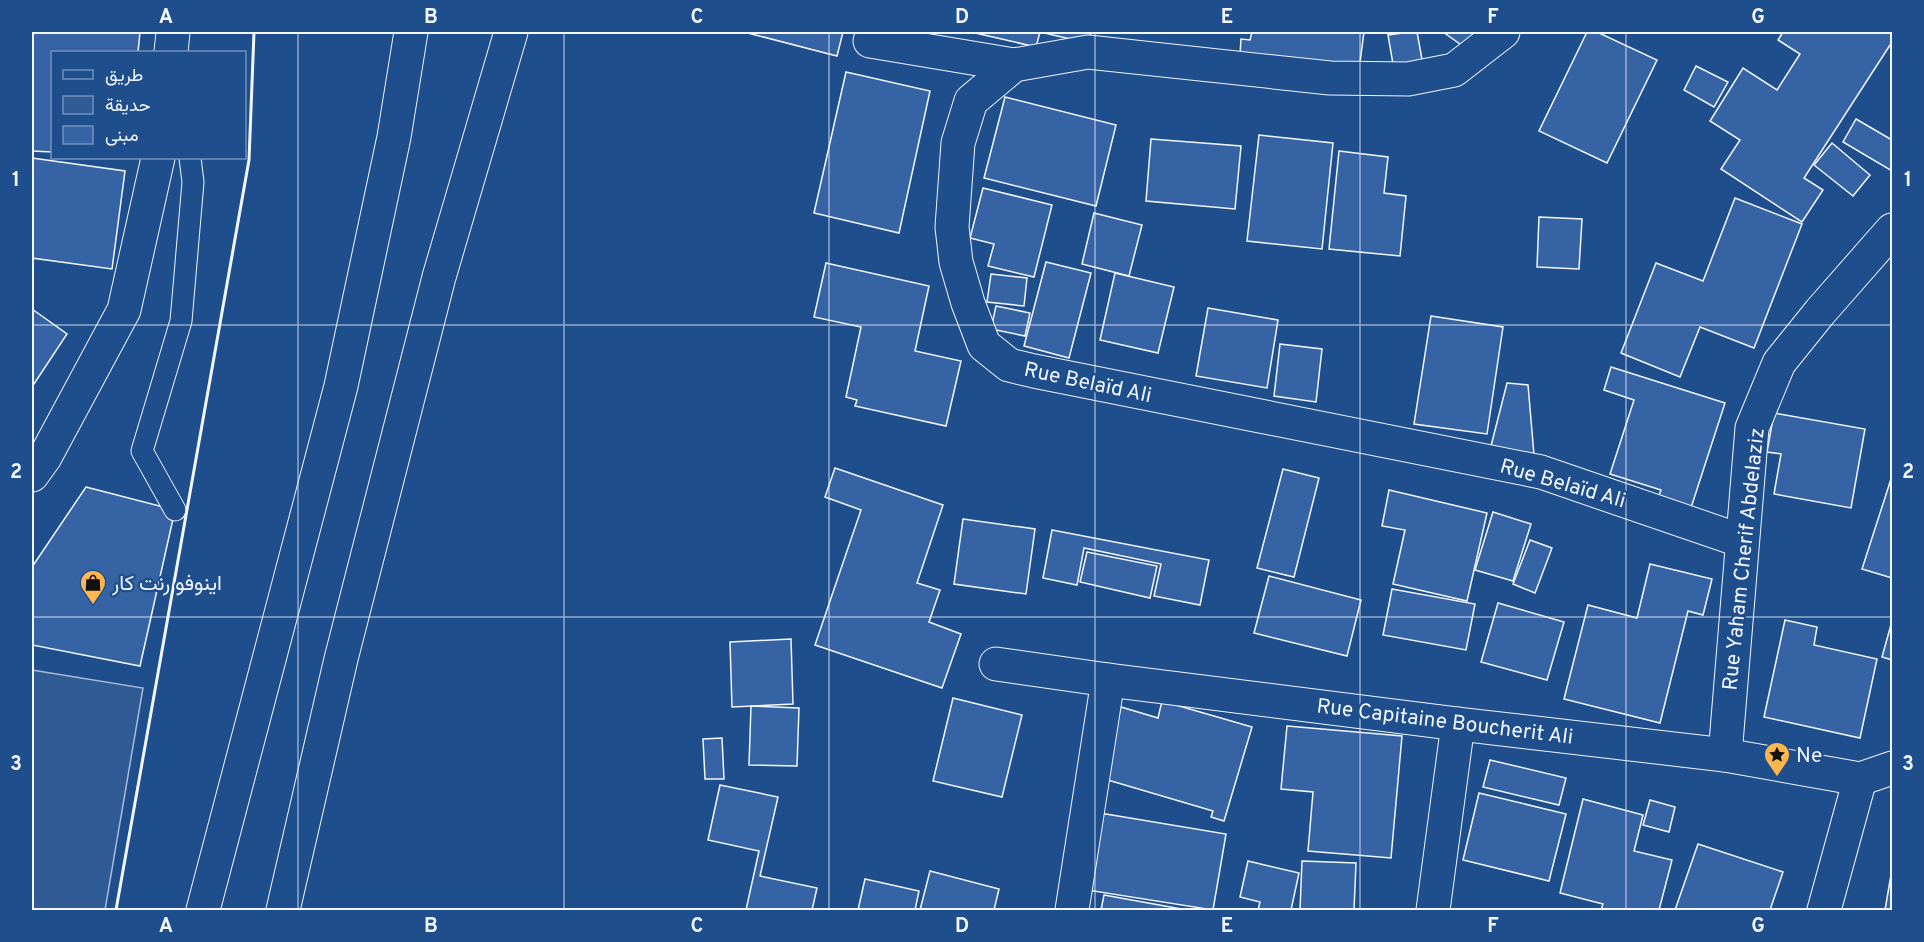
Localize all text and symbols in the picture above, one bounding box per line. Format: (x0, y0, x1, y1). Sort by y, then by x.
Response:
text: A (159, 5, 173, 31)
text: B (424, 5, 438, 31)
text: C (691, 5, 703, 31)
text: D (955, 5, 969, 31)
text: E (1221, 5, 1233, 31)
text: F (1487, 5, 1499, 31)
text: G (1751, 5, 1765, 31)
legend (51, 51, 246, 159)
text: طريق (105, 65, 143, 88)
text: حديقة (105, 95, 151, 118)
text: مبنى (105, 125, 139, 148)
text: 1 (12, 168, 20, 194)
text: 1 (1904, 168, 1912, 194)
street label: Rue Belaïd Ali (1021, 357, 1154, 410)
street label: Rue Yaham Cherif Abdelaziz (1717, 426, 1772, 692)
street label: Rue Belaïd Ali (1497, 454, 1629, 515)
text: 2 (10, 460, 22, 486)
text: 2 (1902, 460, 1914, 486)
shop icon: اينوفو رنت كار (78, 568, 108, 606)
place label: اينوفو رنت كار (111, 571, 222, 598)
street label: Rue Capitaine Boucherit Ali (1315, 693, 1575, 752)
place icon: Ne (1762, 740, 1792, 778)
place label: Ne (1796, 743, 1822, 770)
text: 3 (10, 752, 22, 778)
text: 3 (1902, 752, 1914, 778)
text: A (159, 914, 173, 940)
text: B (424, 914, 438, 940)
text: C (691, 914, 703, 940)
text: D (955, 914, 969, 940)
text: E (1221, 914, 1233, 940)
text: F (1487, 914, 1499, 940)
text: G (1751, 914, 1765, 940)

